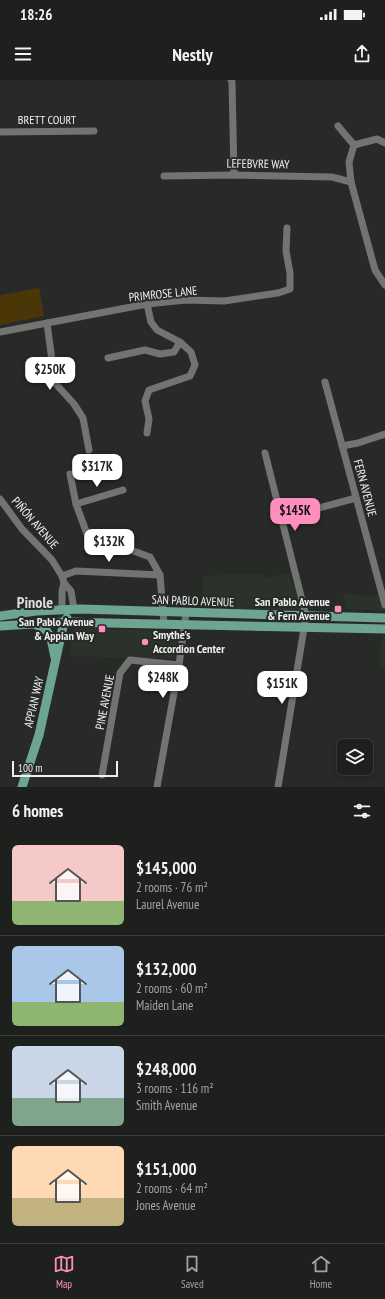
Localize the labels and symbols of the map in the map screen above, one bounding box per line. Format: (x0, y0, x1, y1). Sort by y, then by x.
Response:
street label: BRETT COURT (18, 112, 77, 127)
street label: LEFEBVRE WAY (226, 155, 290, 172)
street label: PRIMROSE LANE (128, 282, 198, 305)
pin: $250K (22, 357, 78, 391)
pin: $317K (69, 454, 125, 488)
street label: FERN AVENUE (351, 458, 380, 518)
street label: PIÑÓN AVENUE (9, 494, 62, 552)
pin: $145K (267, 498, 323, 532)
pin: $132K (81, 529, 137, 563)
district label: Pinole (17, 592, 53, 612)
street label: SAN PABLO AVENUE (151, 592, 235, 609)
place label: San Pablo Avenue & Fern Avenue (255, 594, 330, 623)
marker: San Pablo Avenue & Fern Avenue (333, 604, 343, 614)
place label: San Pablo Avenue & Appian Way (19, 614, 94, 643)
marker: San Pablo Avenue & Appian Way (97, 624, 107, 634)
place label: Smythe's Accordion Center (152, 627, 225, 656)
marker: Smythe's Accordion Center (140, 637, 150, 647)
pin: $248K (135, 665, 191, 699)
pin: $151K (254, 671, 310, 705)
street label: PINE AVENUE (92, 673, 117, 731)
street label: APPIAN WAY (20, 674, 47, 729)
scale bar (12, 759, 118, 778)

